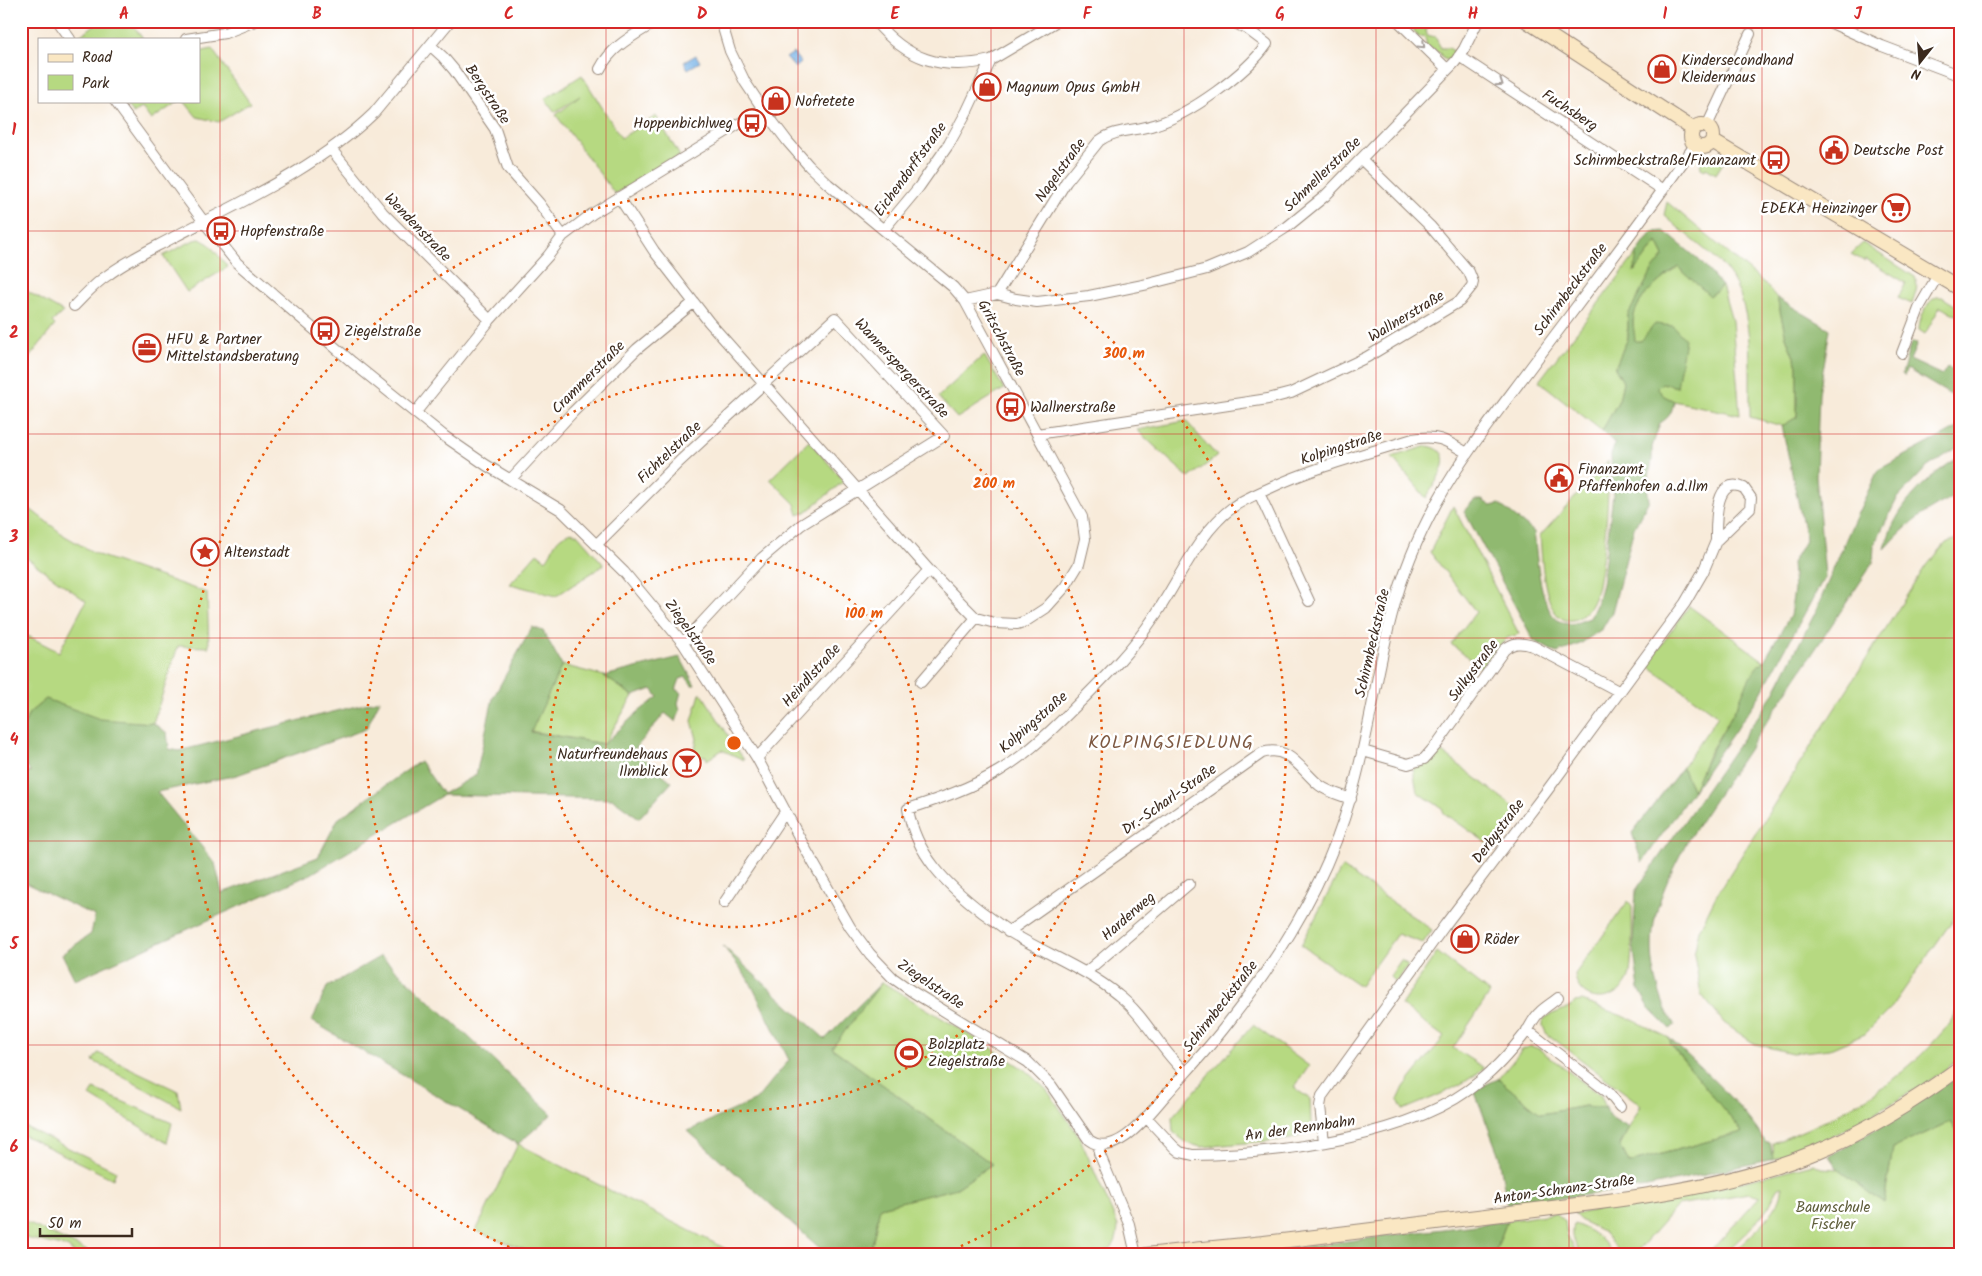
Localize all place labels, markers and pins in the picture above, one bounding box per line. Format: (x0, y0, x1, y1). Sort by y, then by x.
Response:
place label: Kindersecondhand Kleidermaus (1681, 49, 1794, 90)
shop icon: Kindersecondhand Kleidermaus (1647, 54, 1677, 84)
shop icon: Magnum Opus GmbH (972, 72, 1002, 102)
place label: Magnum Opus GmbH (1006, 76, 1140, 100)
shop icon: Nofretete (761, 86, 791, 116)
place label: Nofretete (795, 90, 855, 114)
bus stop icon: Hoppenbichlweg (737, 108, 767, 138)
place label: Hoppenbichlweg (633, 112, 733, 136)
public building icon: Deutsche Post (1819, 135, 1849, 165)
place label: Deutsche Post (1853, 139, 1944, 163)
bus stop icon: Schirmbeckstraße/Finanzamt (1760, 145, 1790, 175)
place label: Schirmbeckstraße/Finanzamt (1574, 149, 1756, 173)
supermarket icon: EDEKA Heinzinger (1881, 193, 1911, 223)
place label: EDEKA Heinzinger (1760, 197, 1878, 221)
bus stop icon: Hopfenstraße (206, 216, 236, 246)
place label: Hopfenstraße (240, 220, 324, 244)
bus stop icon: Ziegelstraße (310, 316, 340, 346)
place label: Ziegelstraße (344, 320, 421, 344)
place label: HFU & Partner Mittelstandsberatung (166, 328, 299, 369)
office icon: HFU & Partner Mittelstandsberatung (132, 333, 162, 363)
bus stop icon: Wallnerstraße (996, 392, 1026, 422)
place label: Wallnerstraße (1030, 396, 1116, 420)
place label: Finanzamt Pfaffenhofen a.d.Ilm (1578, 458, 1708, 499)
public building icon: Finanzamt Pfaffenhofen a.d.Ilm (1544, 463, 1574, 493)
place icon: Altenstadt (190, 537, 220, 567)
place label: Altenstadt (224, 541, 290, 565)
centre of rings (725, 734, 743, 752)
place label: Naturfreundehaus Ilmblick (557, 743, 669, 784)
bar icon: Naturfreundehaus Ilmblick (672, 748, 702, 778)
shop icon: Röder (1450, 924, 1480, 954)
place label: Röder (1484, 928, 1520, 952)
place label: Bolzplatz Ziegelstraße (928, 1033, 1005, 1074)
sports icon: Bolzplatz Ziegelstraße (894, 1038, 924, 1068)

